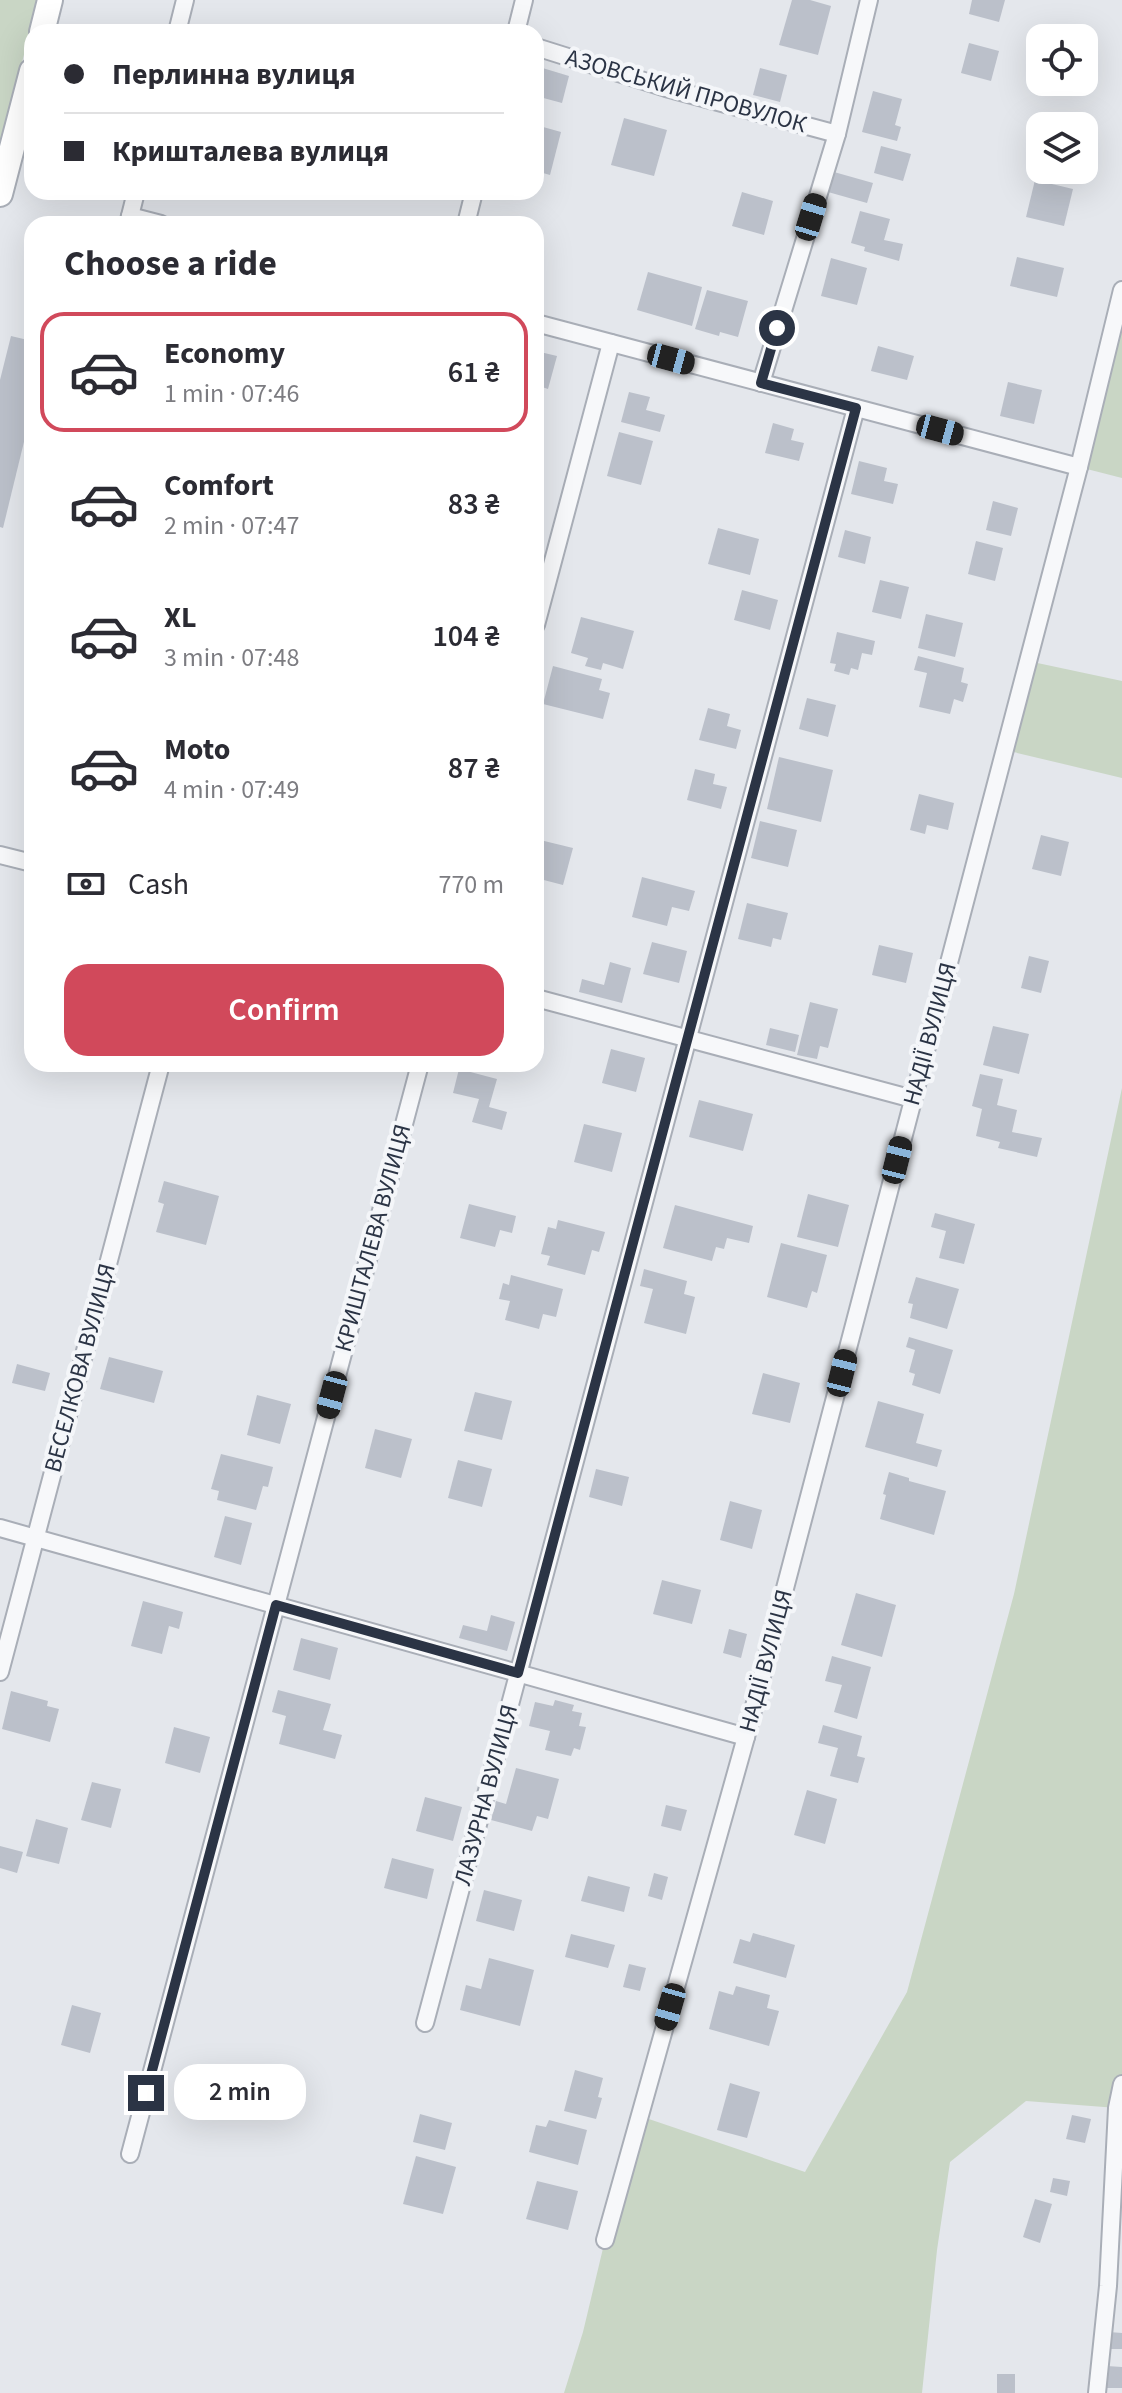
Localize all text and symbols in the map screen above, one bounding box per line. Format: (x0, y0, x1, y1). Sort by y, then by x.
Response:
map controls (1026, 24, 1098, 184)
button: locate (1026, 24, 1098, 96)
street label: АЗОВСЬКИЙ ПРОВУЛОК (561, 40, 811, 142)
text: Перлинна вулиця (112, 53, 356, 96)
button: layers (1026, 112, 1098, 184)
text: Кришталева вулиця (112, 130, 389, 173)
car (793, 191, 829, 243)
text: Choose a ride (64, 238, 277, 289)
route start (759, 310, 795, 346)
text: Economy (164, 332, 285, 375)
icon: car (68, 336, 140, 408)
car (645, 341, 697, 377)
text: 61 ₴ (448, 351, 500, 394)
text: 1 min · 07:46 (164, 375, 299, 412)
car (914, 412, 966, 448)
text: Comfort (164, 464, 274, 507)
icon: car (68, 468, 140, 540)
text: 83 ₴ (448, 483, 500, 526)
text: 2 min · 07:47 (164, 507, 299, 544)
text: XL (164, 596, 197, 639)
icon: car (68, 600, 140, 672)
text: 104 ₴ (432, 615, 500, 658)
text: 3 min · 07:48 (164, 639, 299, 676)
text: Moto (164, 728, 230, 771)
icon: car (68, 732, 140, 804)
text: 87 ₴ (448, 747, 500, 790)
text: 4 min · 07:49 (164, 771, 299, 808)
icon: cash (64, 862, 108, 906)
text: Cash (128, 863, 189, 906)
text: 770 m (438, 866, 504, 903)
street label: НАДІЇ ВУЛИЦЯ (894, 959, 966, 1109)
button: Confirm (64, 964, 504, 1056)
street label: КРИШТАЛЕВА ВУЛИЦЯ (326, 1120, 420, 1356)
car (880, 1134, 914, 1186)
street label: ВЕСЕЛКОВА ВУЛИЦЯ (35, 1260, 125, 1476)
car (825, 1347, 859, 1399)
car (314, 1369, 350, 1421)
street label: НАДІЇ ВУЛИЦЯ (730, 1586, 802, 1736)
street label: ЛАЗУРНА ВУЛИЦЯ (445, 1701, 527, 1889)
car (652, 1981, 688, 2033)
callout: 2 min (174, 2065, 306, 2121)
text: 2 min (209, 2073, 271, 2110)
route end (128, 2075, 164, 2111)

